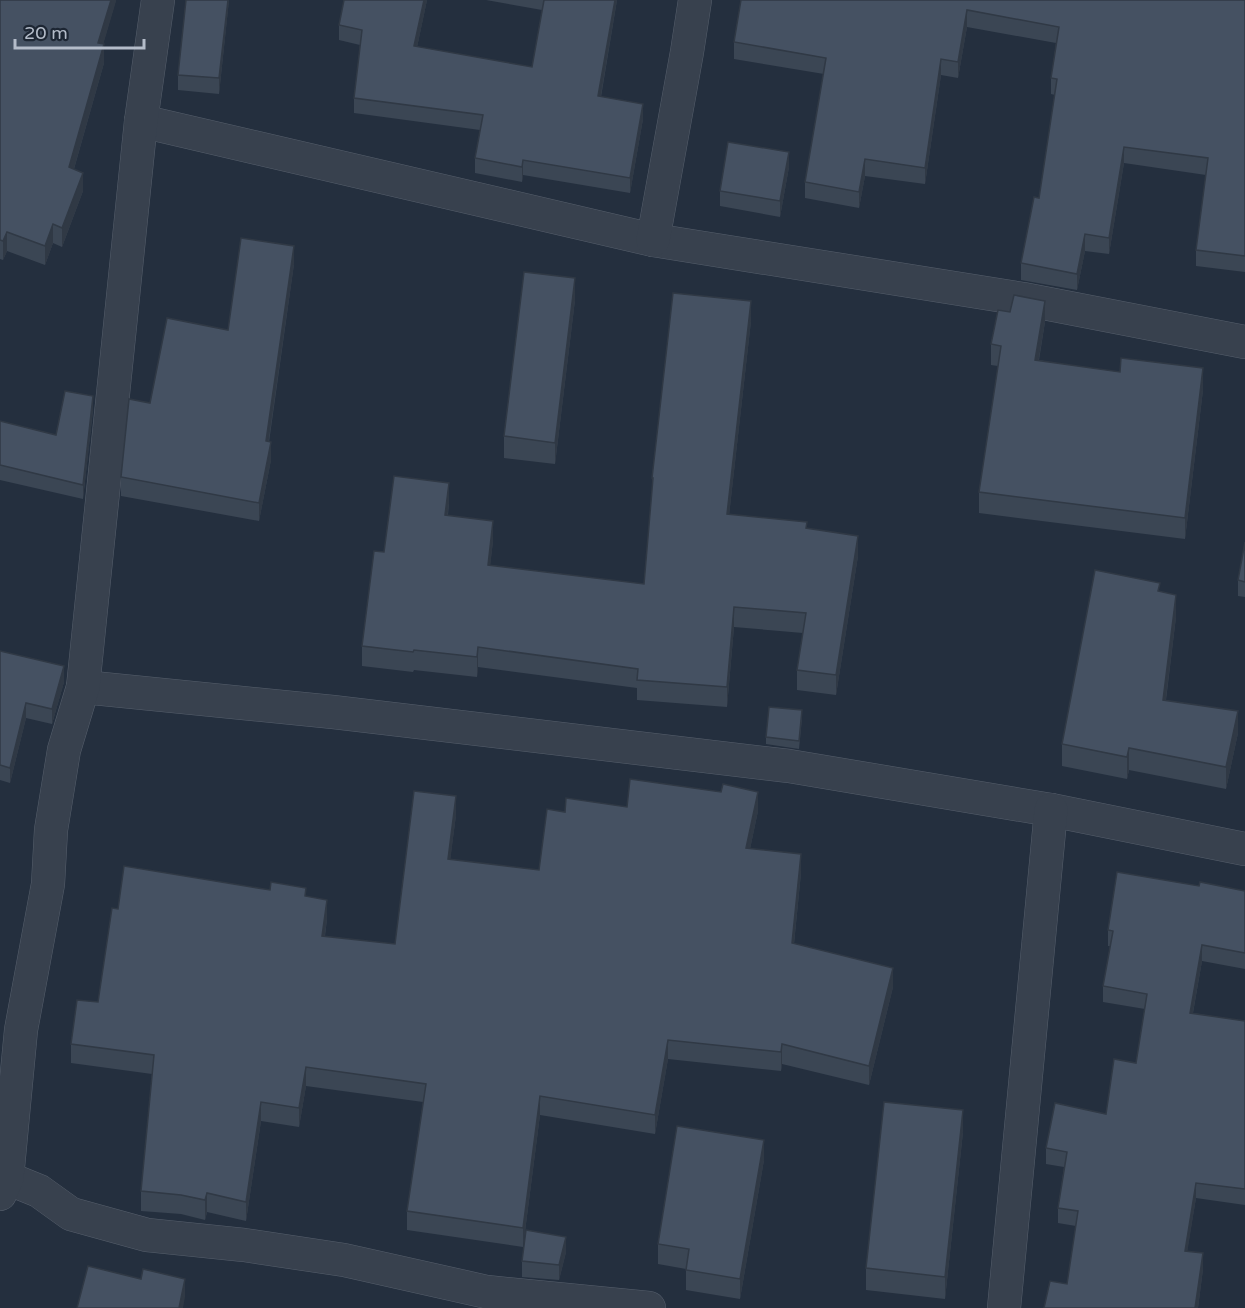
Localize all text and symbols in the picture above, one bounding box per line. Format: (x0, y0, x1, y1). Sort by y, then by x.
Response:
scale bar (15, 12, 144, 50)
text: 20 m (24, 22, 68, 44)

